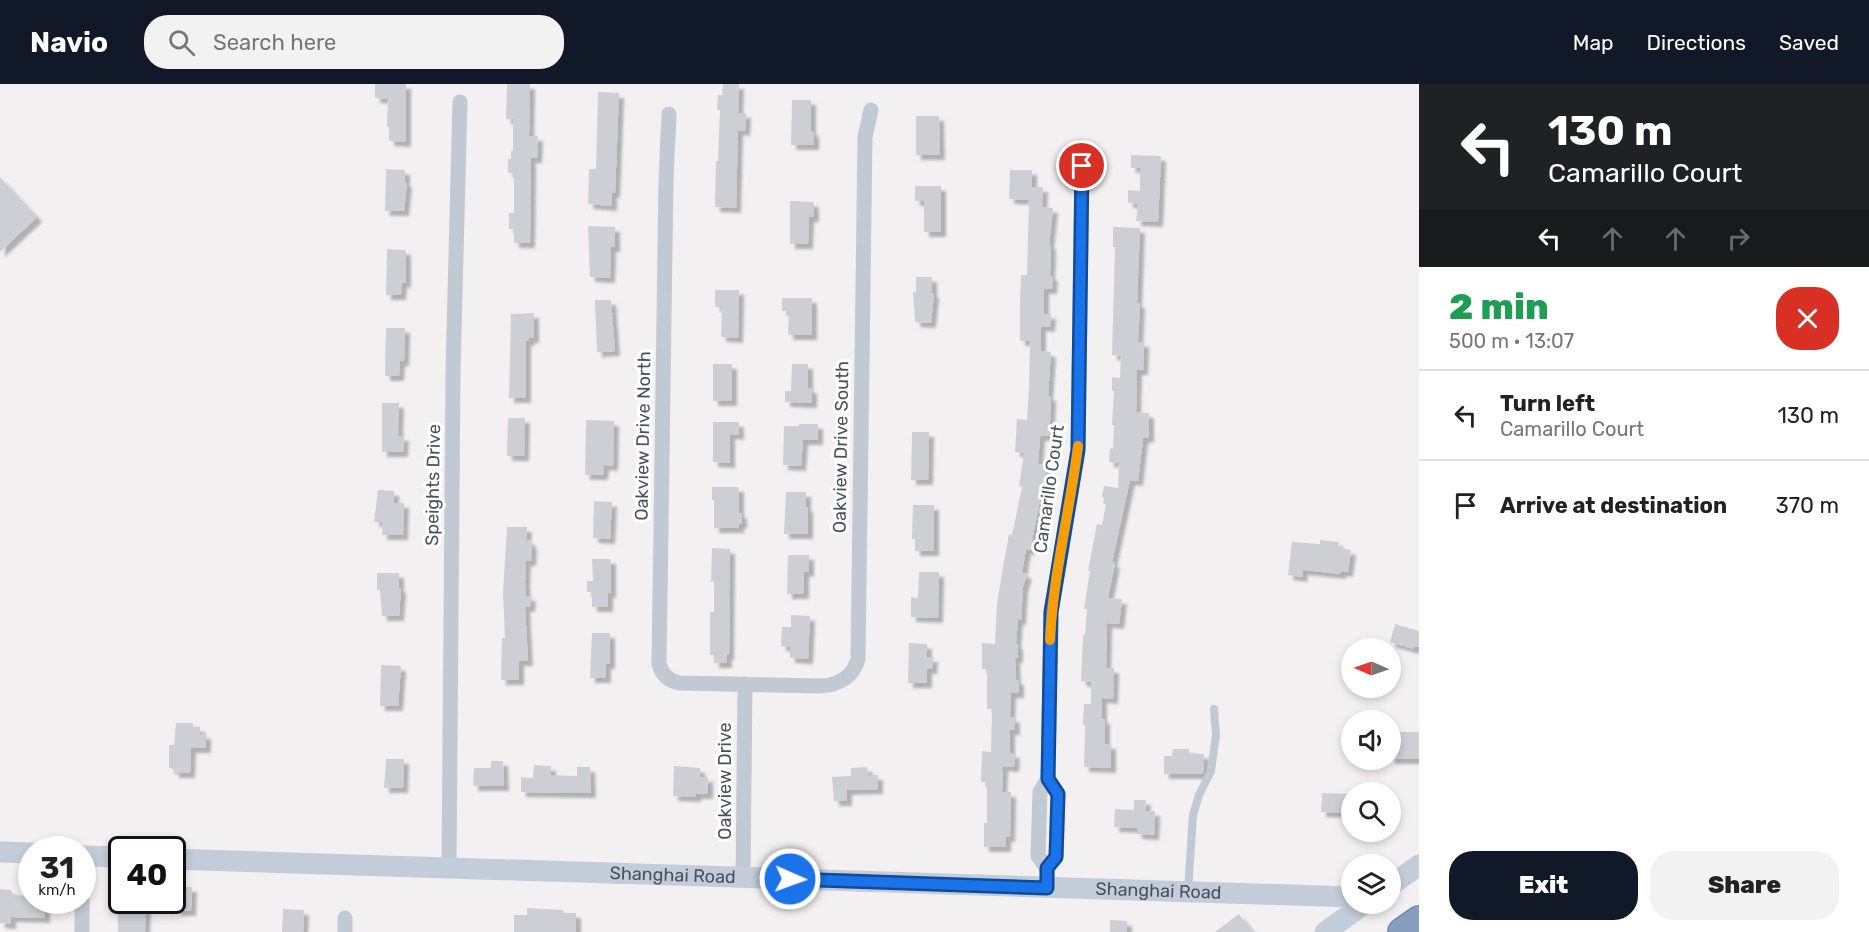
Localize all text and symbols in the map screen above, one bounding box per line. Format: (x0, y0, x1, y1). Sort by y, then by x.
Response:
search box (144, 15, 564, 69)
text: Navio (30, 26, 108, 59)
icon: search (165, 26, 198, 59)
text: Search here (213, 29, 336, 56)
text: Map (1573, 30, 1614, 55)
text: Directions (1647, 30, 1746, 55)
text: Saved (1779, 30, 1839, 55)
text: 130 m (1548, 106, 1673, 156)
icon: left (1449, 108, 1527, 186)
pin (1056, 140, 1107, 191)
icon: arrive (1065, 149, 1098, 182)
text: Camarillo Court (1548, 157, 1742, 189)
icon: left (1533, 222, 1566, 255)
icon: ahead (1596, 222, 1629, 255)
icon: ahead (1659, 222, 1692, 255)
icon: right (1722, 222, 1755, 255)
text: 2 min (1449, 285, 1549, 328)
button: close (1776, 287, 1839, 350)
text: 500 m · 13:07 (1449, 329, 1574, 353)
street label: Oakview Drive North (631, 351, 655, 521)
street label: Oakview Drive South (828, 361, 854, 533)
text: Turn left (1500, 390, 1595, 417)
icon: left (1449, 399, 1482, 432)
text: 130 m (1777, 402, 1839, 429)
text: Camarillo Court (1500, 417, 1644, 441)
street label: Camarillo Court (1029, 423, 1069, 555)
street label: Speights Drive (421, 424, 445, 546)
icon: arrive (1449, 489, 1482, 522)
text: Arrive at destination (1500, 492, 1727, 519)
text: 370 m (1776, 492, 1839, 519)
north arrow (1341, 638, 1401, 698)
map controls (1341, 638, 1401, 914)
button: sound (1341, 710, 1401, 770)
street label: Oakview Drive (714, 722, 736, 840)
button: search (1341, 782, 1401, 842)
speed limit sign: 40 (108, 836, 186, 914)
position arrow (758, 847, 822, 911)
text: 31 (40, 850, 74, 886)
button: Exit (1449, 851, 1638, 920)
button: Share (1650, 851, 1839, 920)
button: layers (1341, 854, 1401, 914)
street label: Shanghai Road (609, 862, 736, 888)
street label: Shanghai Road (1095, 878, 1222, 904)
text: km/h (38, 881, 76, 899)

